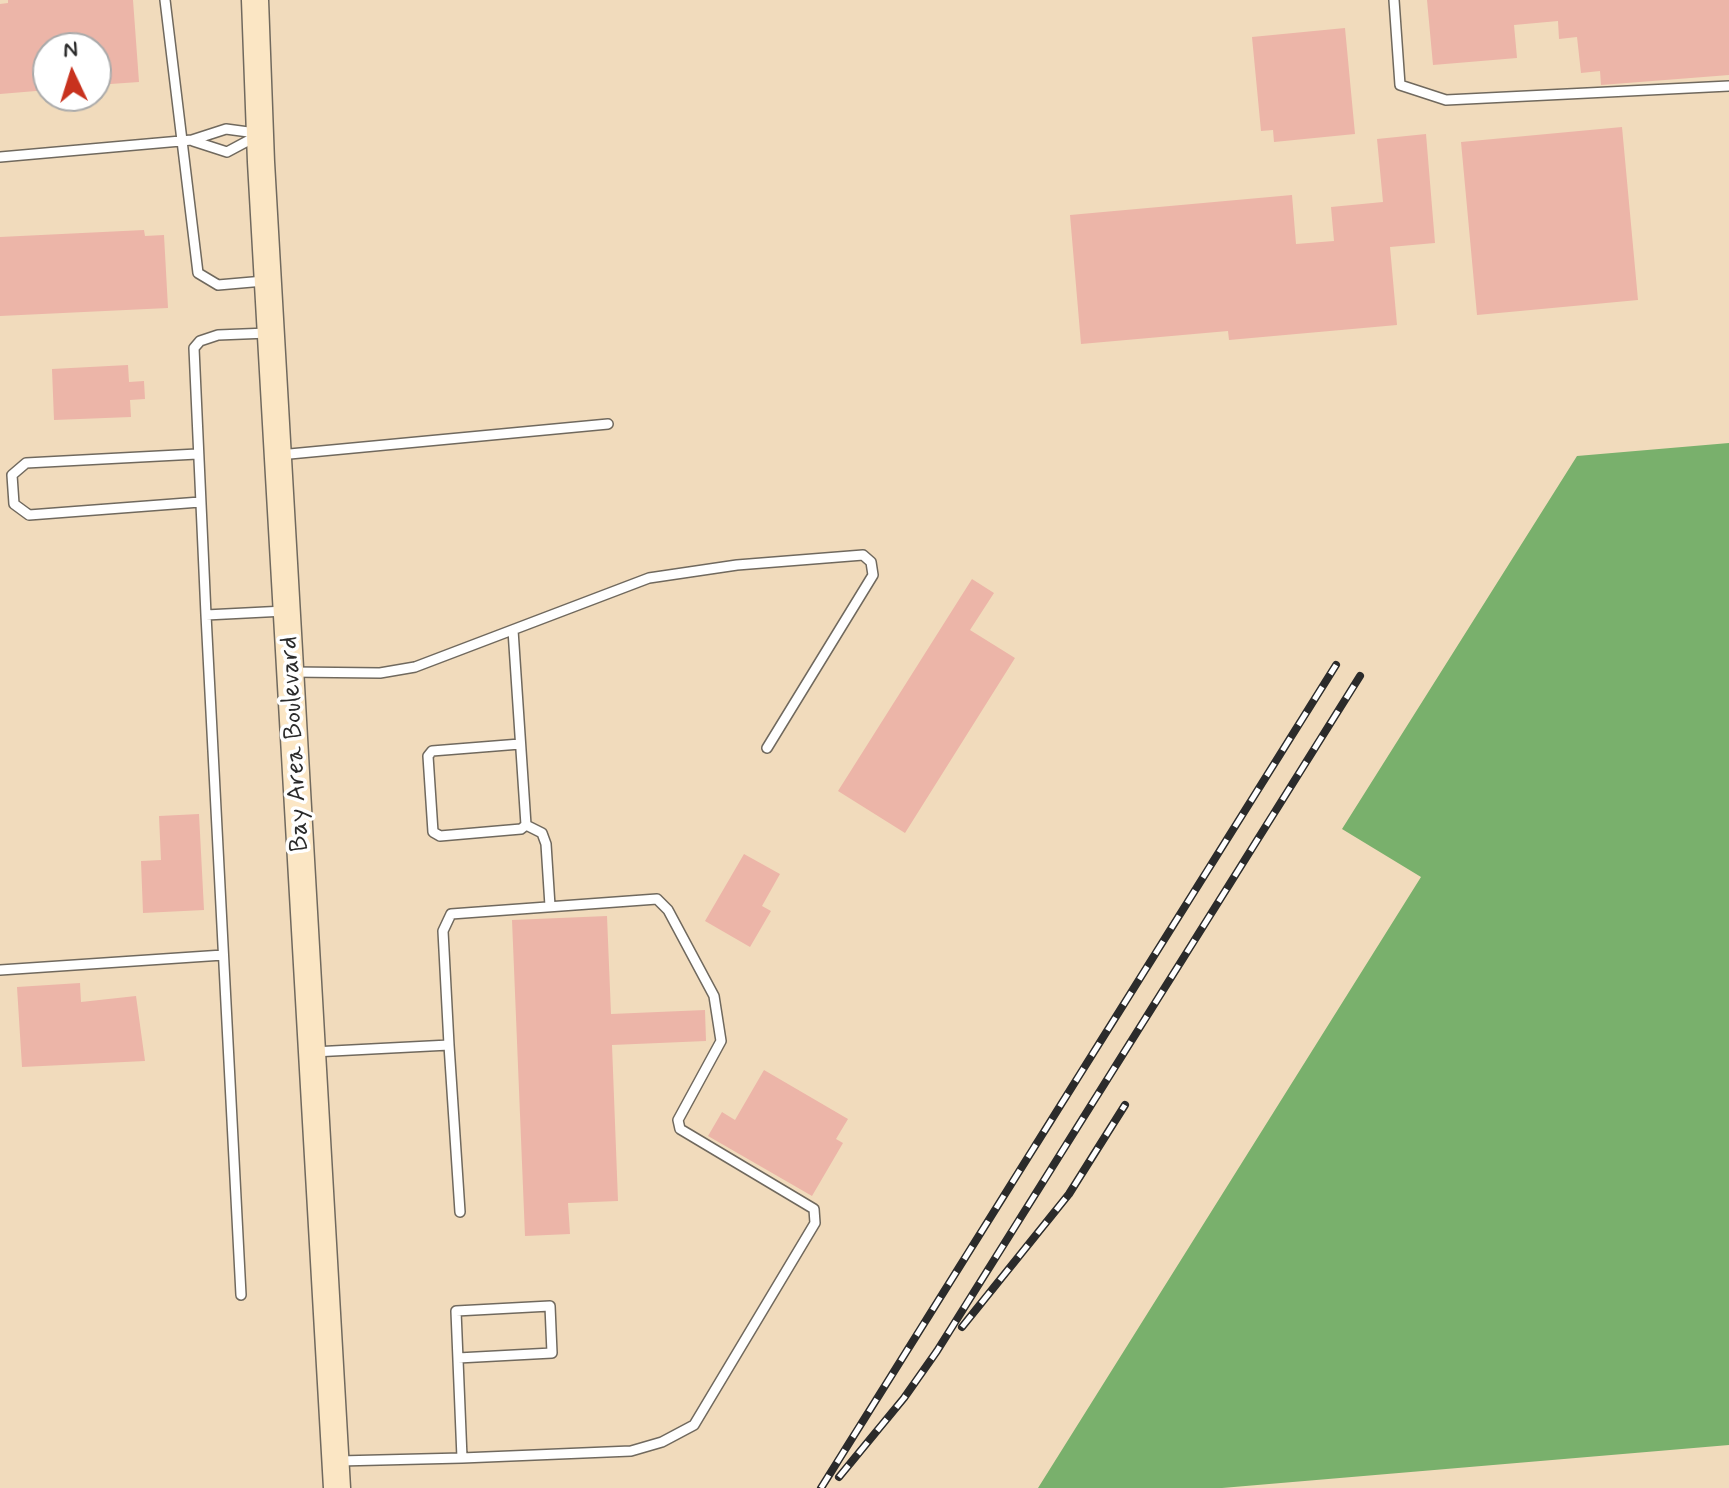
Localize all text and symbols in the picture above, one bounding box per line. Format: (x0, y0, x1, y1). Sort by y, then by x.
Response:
north arrow (32, 32, 112, 112)
text: N (62, 36, 79, 65)
street label: Bay Area Boulevard (275, 636, 317, 852)

